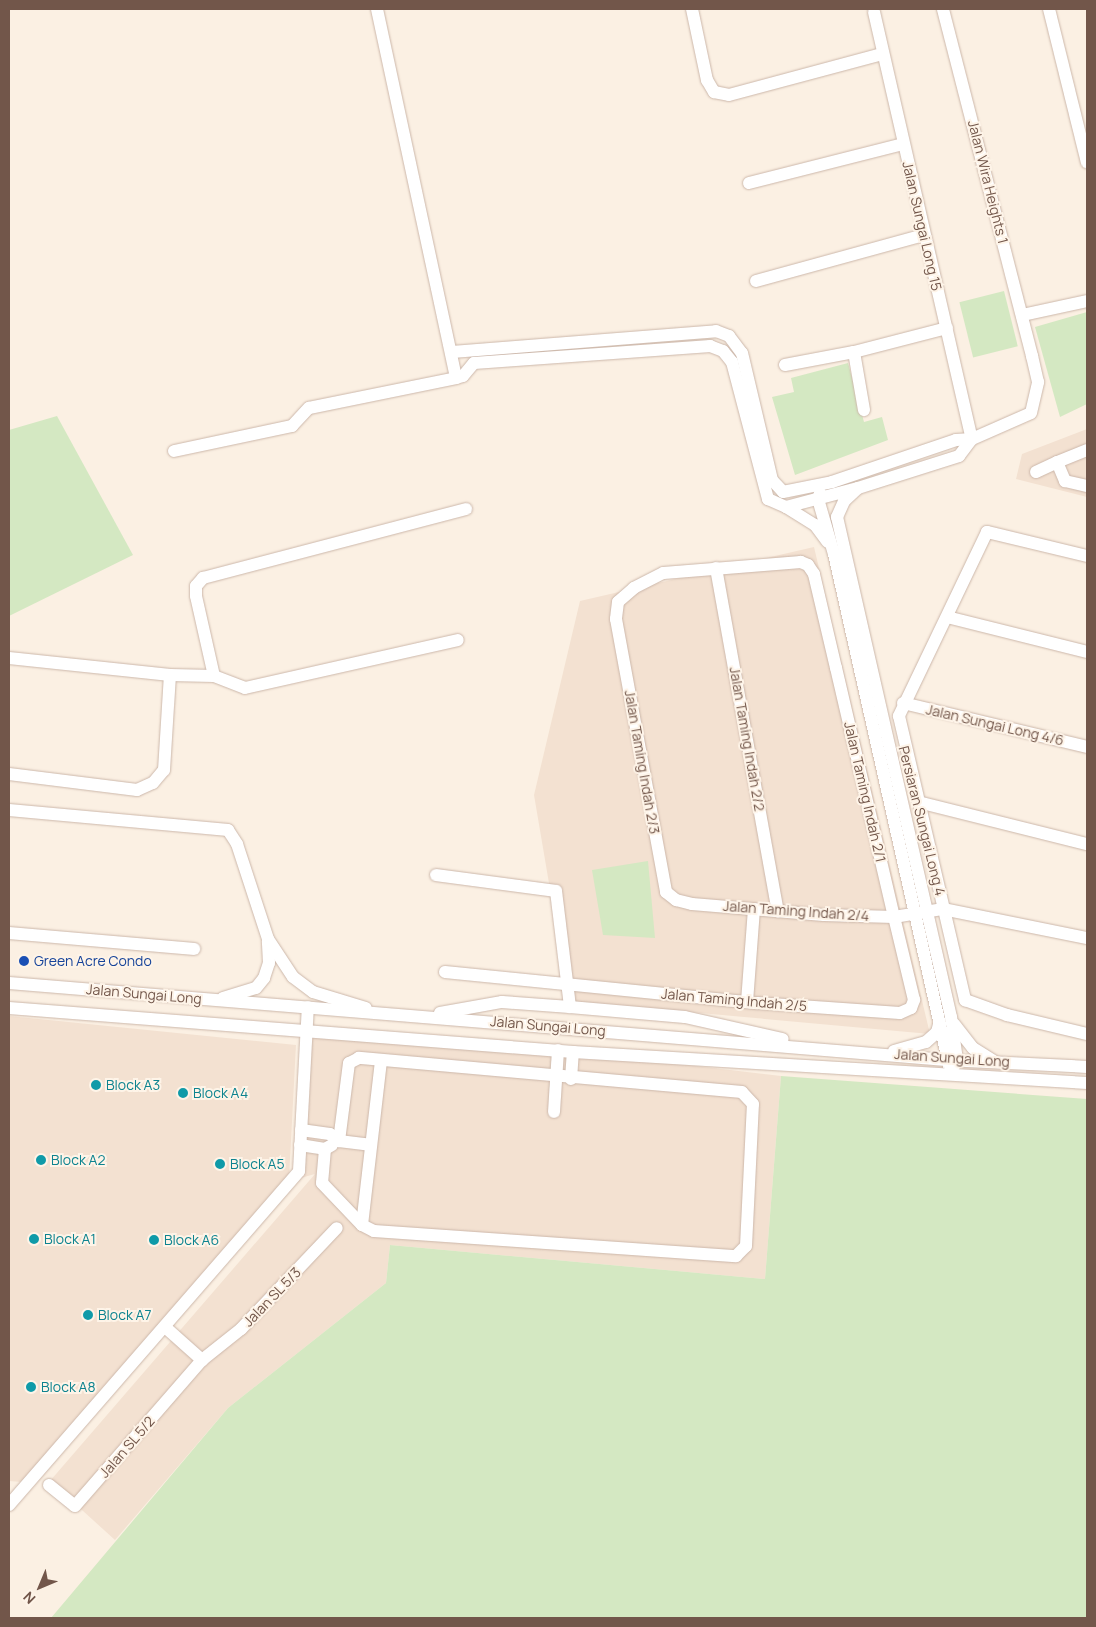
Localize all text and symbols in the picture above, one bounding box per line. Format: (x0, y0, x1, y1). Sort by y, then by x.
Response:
street label: Jalan Wira Heights 1 (965, 118, 1011, 246)
street label: Jalan Sungai Long 15 (899, 160, 945, 292)
street label: Jalan Taming Indah 2/2 (726, 666, 768, 812)
street label: Jalan Taming Indah 2/3 (621, 689, 663, 835)
street label: Jalan Sungai Long 4/6 (924, 701, 1066, 749)
street label: Jalan Taming Indah 2/1 (841, 720, 889, 864)
street label: Persiaran Sungai Long 4 (895, 744, 949, 898)
street label: Jalan Taming Indah 2/4 (722, 898, 870, 924)
place label: Green Acre Condo (34, 953, 152, 969)
marker: Green Acre Condo (18, 955, 30, 967)
street label: Jalan Sungai Long (86, 981, 202, 1007)
street label: Jalan Taming Indah 2/5 (660, 985, 808, 1015)
street label: Jalan Sungai Long (490, 1013, 606, 1039)
street label: Jalan Sungai Long (894, 1046, 1010, 1070)
place label: Block A3 (106, 1077, 160, 1093)
marker: Block A3 (90, 1079, 102, 1091)
place label: Block A4 (193, 1085, 248, 1101)
marker: Block A4 (177, 1087, 189, 1099)
place label: Block A2 (51, 1152, 105, 1168)
marker: Block A2 (35, 1154, 47, 1166)
place label: Block A5 (230, 1156, 285, 1172)
marker: Block A5 (214, 1158, 226, 1170)
place label: Block A1 (44, 1231, 96, 1247)
place label: Block A6 (164, 1232, 219, 1248)
marker: Block A1 (28, 1233, 40, 1245)
marker: Block A6 (148, 1234, 160, 1246)
street label: Jalan SL 5/3 (239, 1264, 305, 1330)
place label: Block A7 (98, 1307, 152, 1323)
marker: Block A7 (82, 1309, 94, 1321)
place label: Block A8 (41, 1379, 96, 1395)
marker: Block A8 (25, 1381, 37, 1393)
street label: Jalan SL 5/2 (96, 1413, 158, 1481)
north arrow (15, 1562, 65, 1612)
text: N (19, 1588, 39, 1608)

